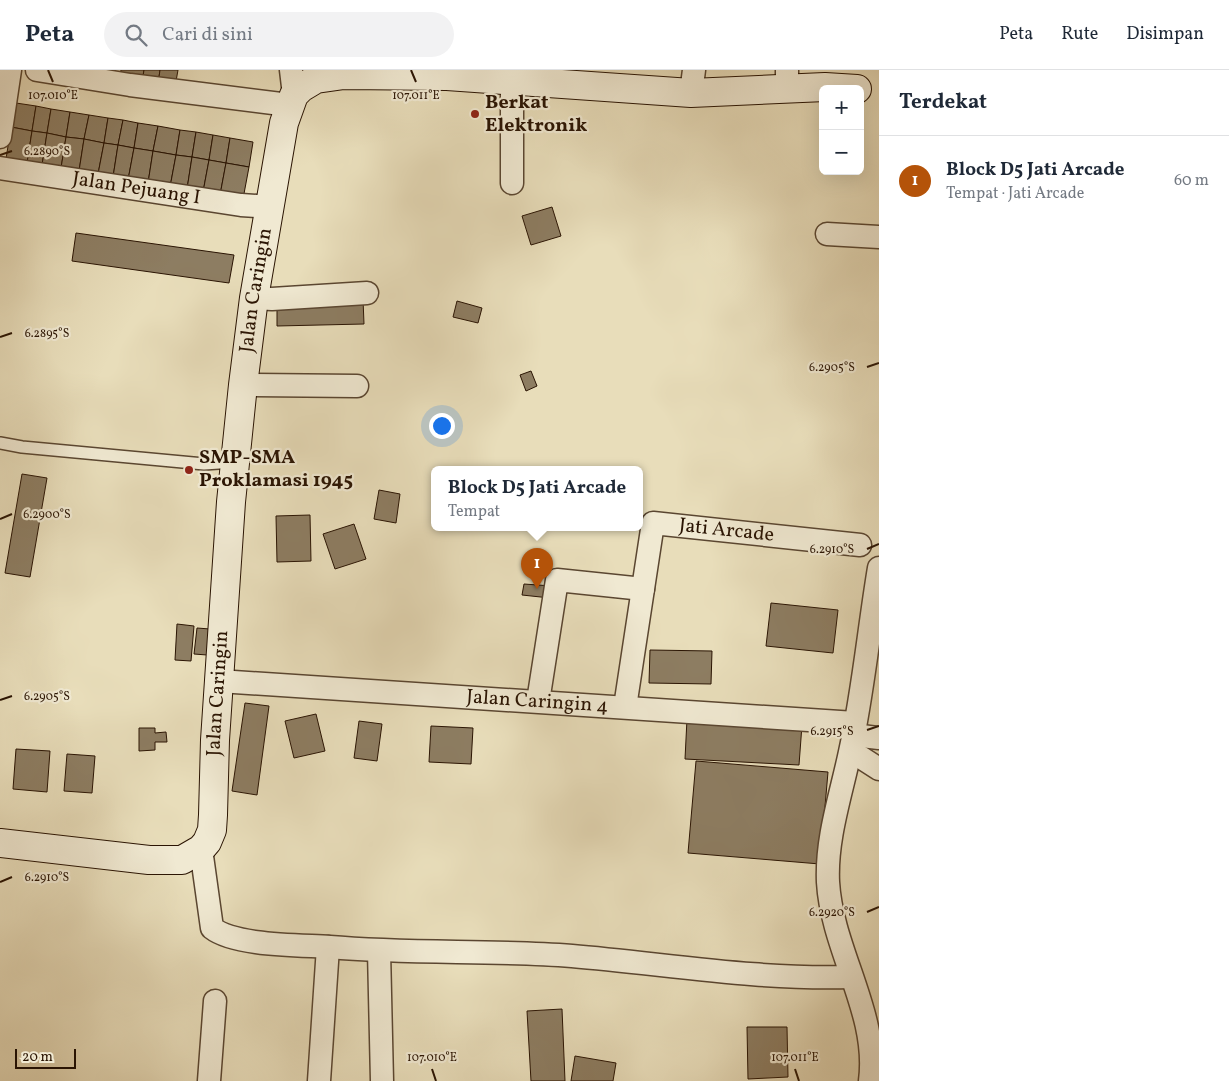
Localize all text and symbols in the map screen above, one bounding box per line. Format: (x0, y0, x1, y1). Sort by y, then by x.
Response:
search box (104, 12, 454, 57)
text: Peta (25, 18, 74, 52)
icon: search (122, 21, 150, 49)
text: Cari di sini (162, 22, 253, 48)
text: Peta (999, 22, 1033, 47)
text: Rute (1061, 22, 1098, 47)
text: Disimpan (1126, 22, 1204, 47)
map controls (819, 85, 864, 175)
button: + (819, 85, 864, 130)
text: 107.010°E (28, 88, 78, 104)
text: 107.011°E (392, 88, 440, 104)
text: Terdekat (899, 88, 987, 117)
place label: Berkat Elektronik (485, 89, 587, 140)
marker: Berkat Elektronik (469, 108, 481, 120)
button: − (819, 130, 864, 175)
text: 6.2890°S (24, 144, 70, 160)
text: Block D5 Jati Arcade (946, 157, 1125, 183)
street label: Jalan Pejuang I (70, 165, 202, 213)
text: 1 (912, 170, 918, 192)
text: 60 m (1174, 170, 1209, 192)
text: Tempat · Jati Arcade (946, 183, 1084, 205)
street label: Jalan Caringin (233, 226, 280, 354)
text: 6.2895°S (25, 326, 69, 342)
text: 6.2905°S (809, 360, 855, 376)
your location (429, 413, 455, 439)
place label: SMP-SMA Proklamasi 1945 (199, 444, 353, 495)
marker: SMP-SMA Proklamasi 1945 (183, 464, 195, 476)
popup (431, 466, 643, 531)
text: Block D5 Jati Arcade (448, 475, 626, 501)
text: Tempat (448, 501, 500, 523)
text: 6.2900°S (23, 507, 71, 523)
street label: Jati Arcade (678, 512, 775, 550)
text: 6.2910°S (810, 542, 854, 558)
pin: 1 (521, 548, 553, 589)
street label: Jalan Caringin (201, 629, 236, 757)
street label: Jalan Caringin 4 (466, 683, 609, 721)
text: 6.2905°S (24, 689, 70, 705)
text: 6.2915°S (810, 724, 854, 740)
text: 6.2910°S (25, 870, 69, 886)
text: 6.2920°S (809, 905, 855, 921)
scale bar (15, 1046, 76, 1069)
text: 20 m (22, 1048, 53, 1067)
text: 107.010°E (407, 1050, 457, 1066)
text: 107.011°E (771, 1050, 819, 1066)

